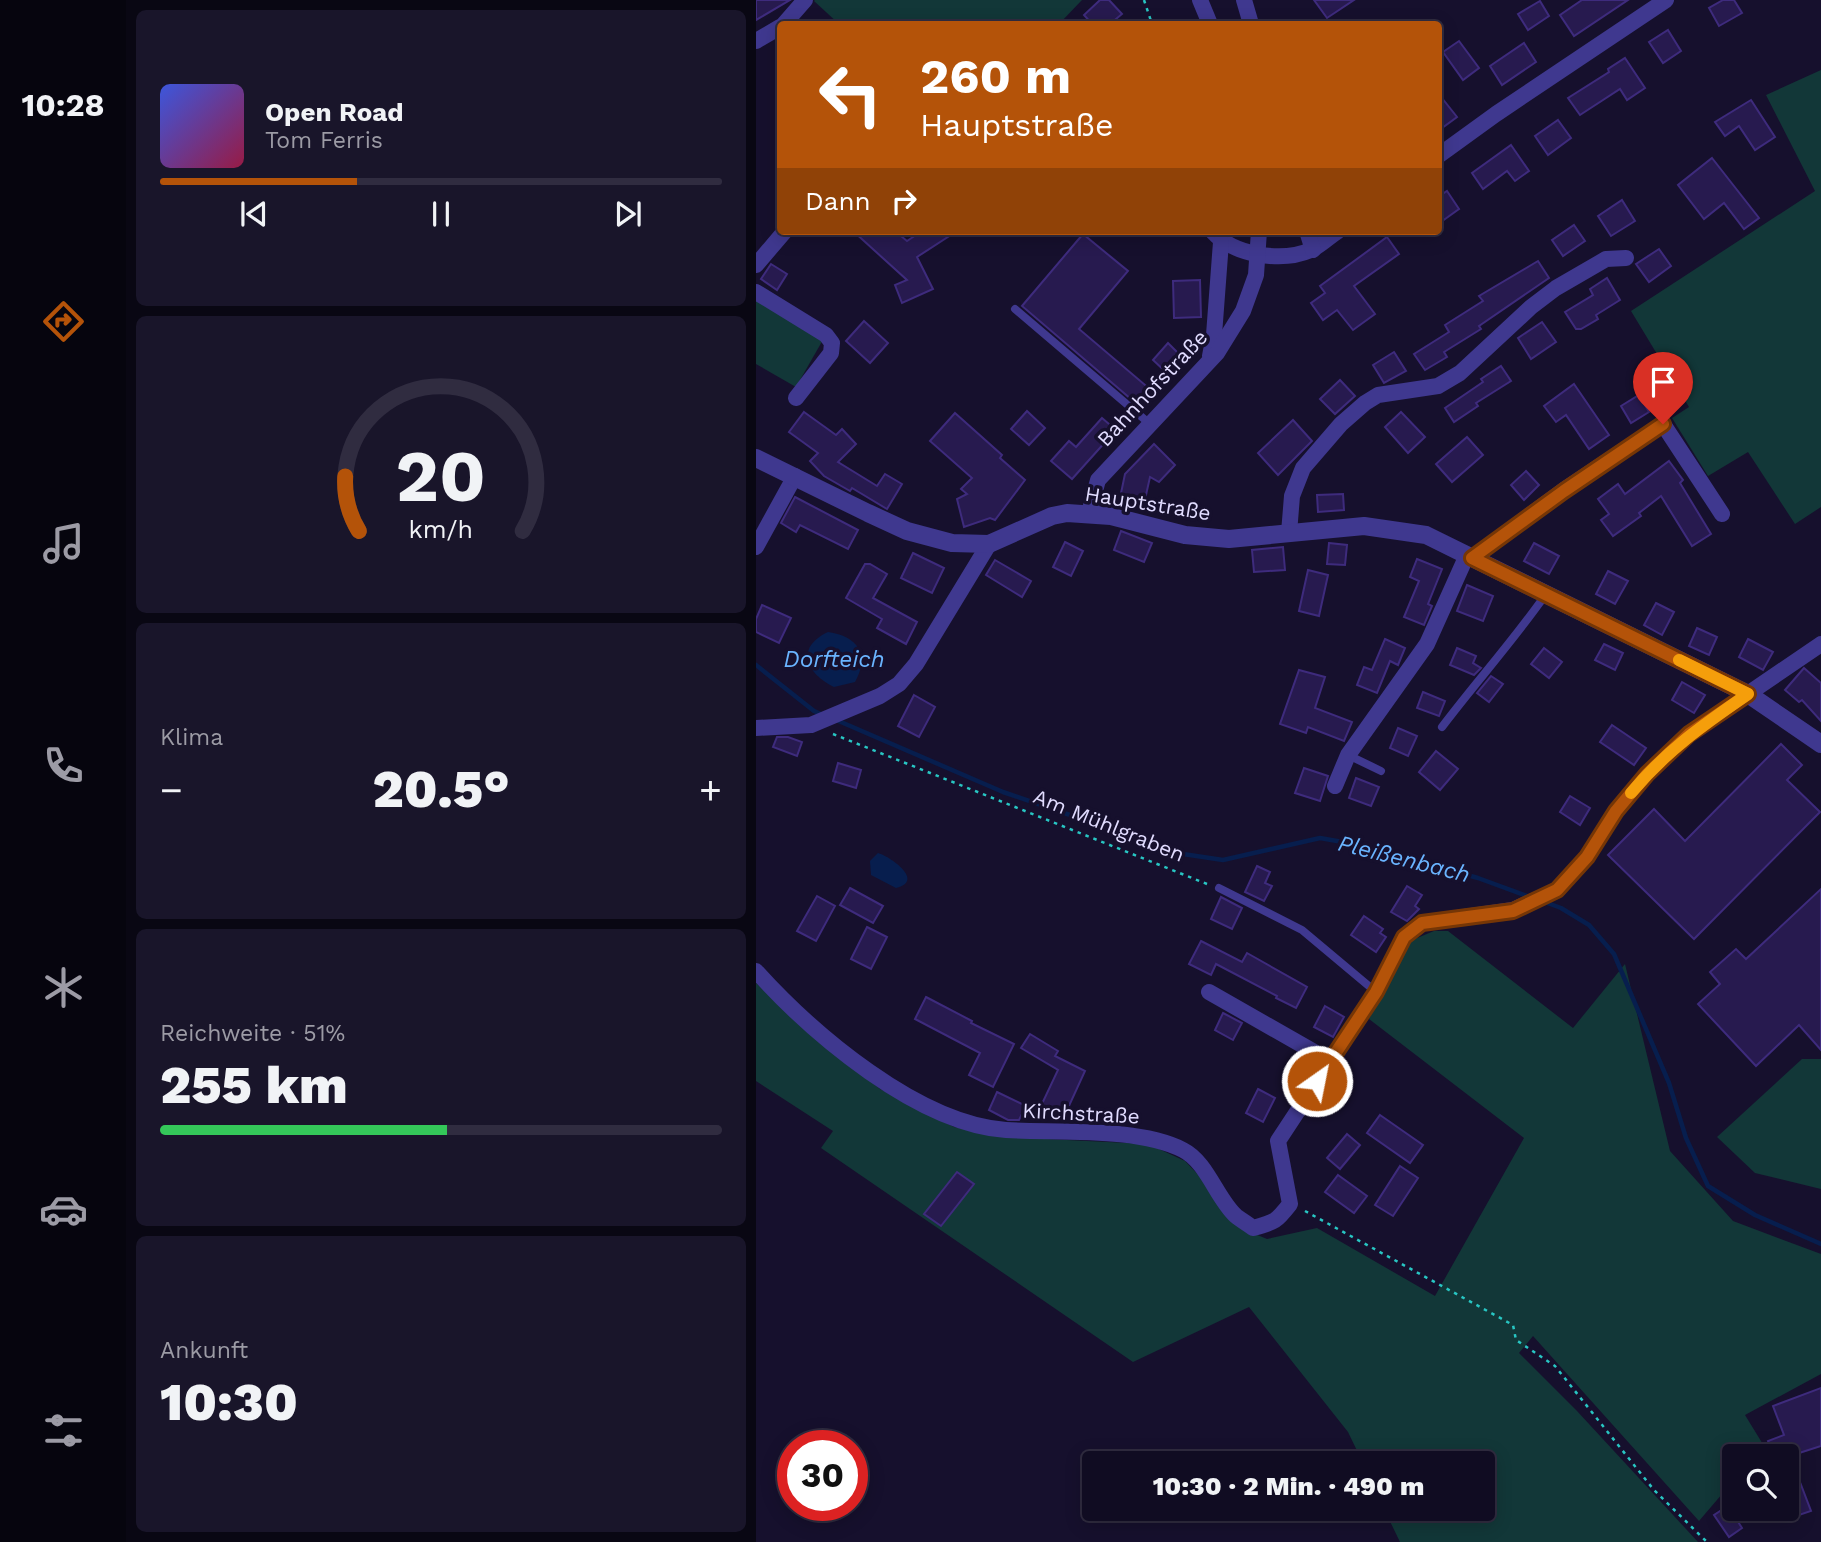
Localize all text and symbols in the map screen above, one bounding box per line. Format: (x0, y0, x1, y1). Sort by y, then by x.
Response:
text: 260 m (920, 47, 1071, 105)
icon: left (805, 49, 896, 140)
text: 10:28 (21, 86, 105, 124)
text: Open Road (265, 97, 403, 127)
text: Hauptstraße (920, 106, 1114, 144)
text: Tom Ferris (265, 127, 383, 154)
icon: right (885, 182, 923, 220)
text: Dann (805, 186, 871, 216)
icon: previous (235, 195, 273, 233)
icon: pause (422, 195, 460, 233)
icon: next (609, 195, 647, 233)
icon: directions (39, 297, 88, 346)
street label: Bahnhofstraße (1092, 324, 1212, 452)
pin (1633, 352, 1693, 424)
icon: arrive (1644, 363, 1682, 401)
text: 20 (396, 433, 486, 519)
street label: Hauptstraße (1083, 481, 1213, 525)
text: km/h (409, 514, 473, 543)
icon: music (39, 519, 88, 568)
water label: Dorfteich (783, 646, 885, 673)
text: Klima (160, 724, 223, 751)
icon: phone (39, 741, 88, 790)
text: 20.5° (372, 759, 510, 820)
text: − (160, 768, 183, 812)
text: + (699, 768, 722, 812)
street label: Am Mühlgraben (1030, 783, 1188, 867)
water label: Pleißenbach (1335, 830, 1473, 888)
icon: climate (39, 963, 88, 1012)
text: Reichweite · 51% (160, 1020, 345, 1047)
position arrow (1280, 1044, 1354, 1118)
text: 255 km (160, 1055, 348, 1116)
street label: Kirchstraße (1022, 1097, 1140, 1129)
icon: car (39, 1185, 88, 1234)
text: Ankunft (160, 1337, 248, 1364)
text: 10:30 (160, 1372, 298, 1433)
icon: filters (39, 1406, 88, 1455)
speed limit sign: 30 (777, 1430, 868, 1521)
map controls (1722, 1444, 1799, 1521)
button: search (1722, 1444, 1799, 1521)
text: 10:30 · 2 Min. · 490 m (1153, 1471, 1424, 1501)

